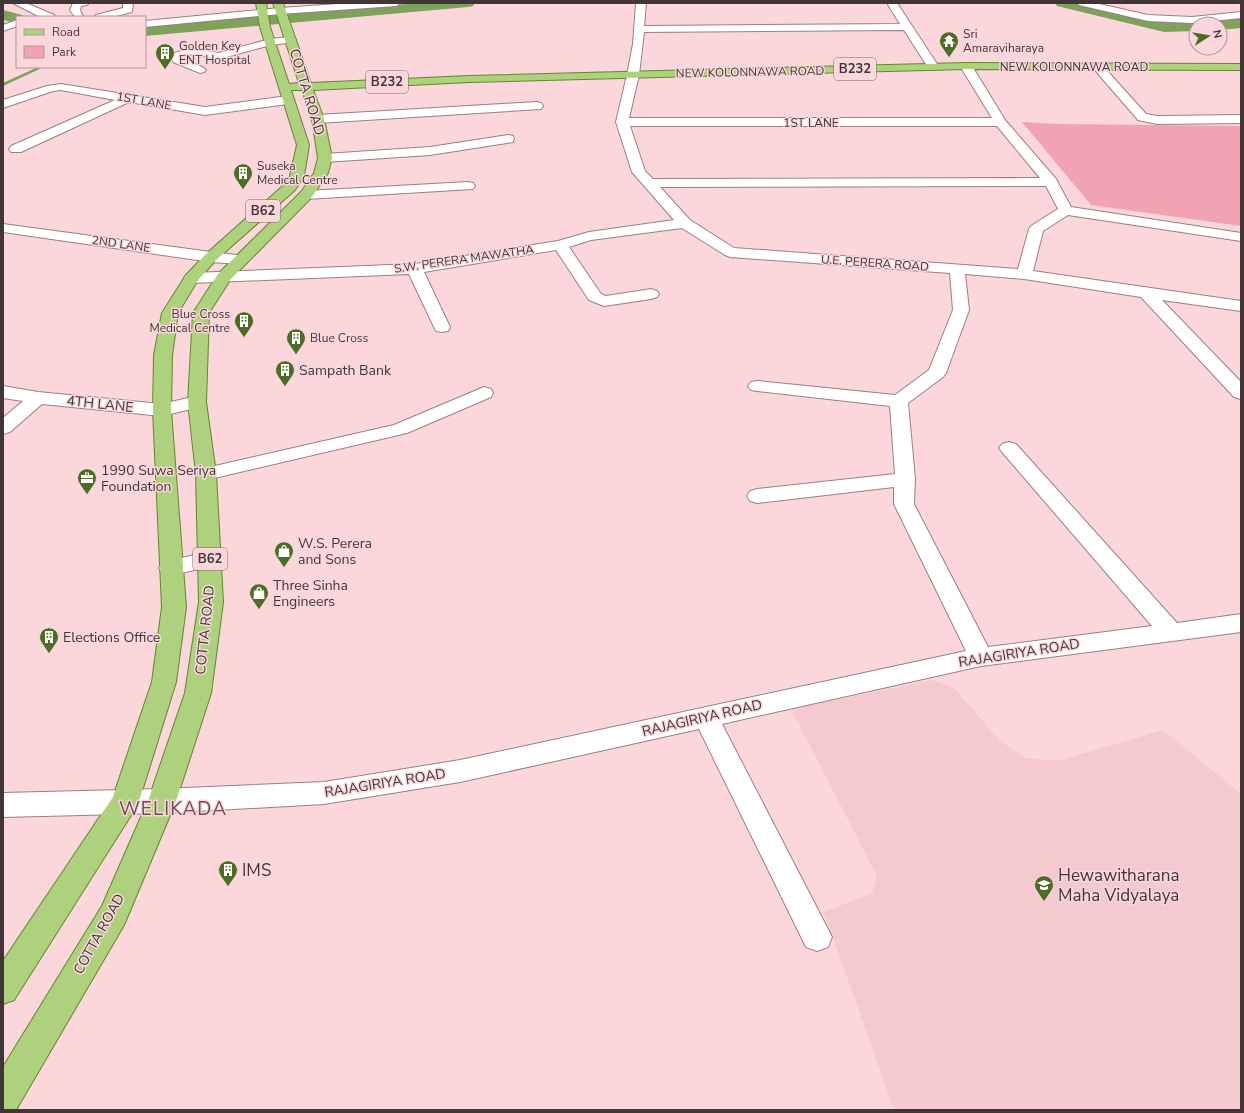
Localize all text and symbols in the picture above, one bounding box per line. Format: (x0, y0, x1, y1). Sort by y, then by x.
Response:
legend (16, 16, 146, 68)
north arrow (1188, 16, 1228, 56)
text: Road (52, 24, 80, 40)
place label: Sri Amaraviharaya (963, 26, 1044, 56)
text: N (1209, 28, 1225, 40)
temple icon: Sri Amaraviharaya (938, 30, 960, 58)
place label: Golden Key ENT Hospital (179, 38, 251, 68)
building icon: Golden Key ENT Hospital (154, 42, 176, 70)
text: Park (52, 44, 77, 60)
street label: COTTA ROAD (285, 46, 329, 138)
road number: B232 (834, 58, 876, 80)
street label: NEW KOLONNAWA ROAD (1000, 59, 1148, 75)
street label: NEW KOLONNAWA ROAD (676, 63, 825, 81)
road number: B232 (366, 71, 408, 93)
street label: 1ST LANE (115, 88, 173, 114)
street label: 1ST LANE (783, 115, 839, 131)
place label: Suseka Medical Centre (257, 158, 338, 188)
building icon: Suseka Medical Centre (232, 162, 254, 190)
road number: B62 (246, 200, 280, 222)
street label: 2ND LANE (91, 232, 151, 256)
street label: S.W. PERERA MAWATHA (393, 241, 535, 277)
street label: U.E. PERERA ROAD (820, 251, 930, 275)
place label: Blue Cross Medical Centre (149, 306, 230, 336)
building icon: Blue Cross Medical Centre (233, 310, 255, 338)
building icon: Blue Cross (285, 327, 307, 355)
place label: Blue Cross (310, 330, 369, 346)
building icon: Sampath Bank (274, 359, 296, 387)
place label: Sampath Bank (299, 361, 392, 380)
street label: 4TH LANE (66, 391, 134, 417)
place label: 1990 Suwa Seriya Foundation (101, 461, 216, 496)
office icon: 1990 Suwa Seriya Foundation (76, 467, 98, 495)
place label: W.S. Perera and Sons (298, 534, 372, 569)
shop icon: W.S. Perera and Sons (273, 540, 295, 568)
road number: B62 (193, 548, 227, 570)
place label: Three Sinha Engineers (273, 576, 348, 611)
shop icon: Three Sinha Engineers (248, 582, 270, 610)
street label: COTTA ROAD (191, 585, 219, 675)
building icon: Elections Office (38, 626, 60, 654)
place label: Elections Office (63, 628, 160, 647)
street label: RAJAGIRIYA ROAD (957, 634, 1081, 672)
street label: RAJAGIRIYA ROAD (640, 695, 764, 741)
street label: RAJAGIRIYA ROAD (323, 764, 447, 802)
district label: WELIKADA (119, 796, 227, 822)
building icon: IMS (217, 859, 239, 887)
place label: IMS (242, 859, 271, 882)
place label: Hewawitharana Maha Vidyalaya (1058, 864, 1179, 907)
school or university icon: Hewawitharana Maha Vidyalaya (1033, 874, 1055, 902)
street label: COTTA ROAD (69, 890, 129, 978)

